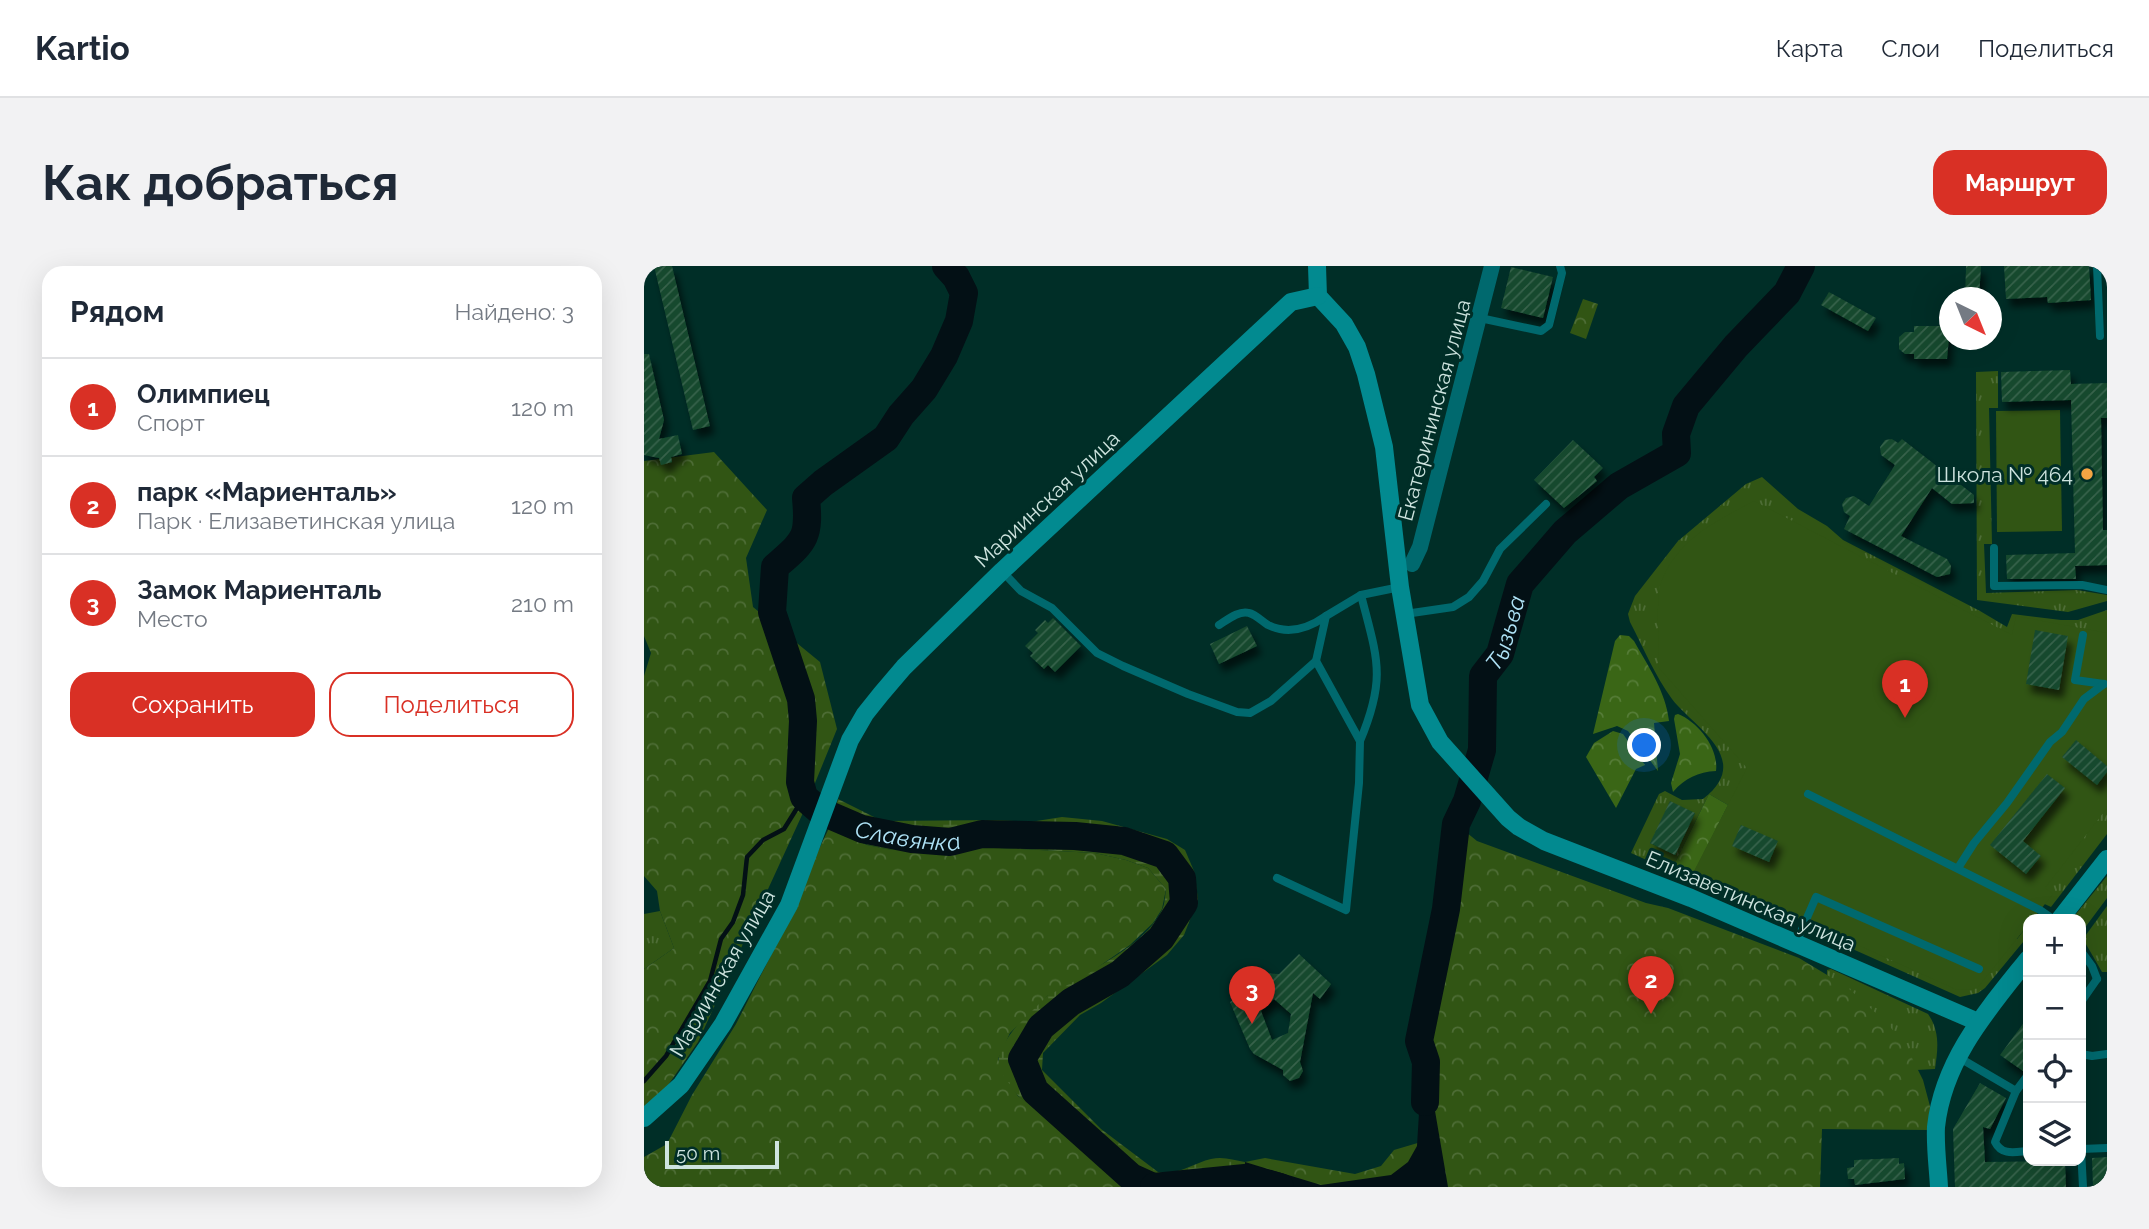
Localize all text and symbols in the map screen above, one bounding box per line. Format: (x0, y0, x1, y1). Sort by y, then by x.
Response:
text: Kartio (35, 29, 130, 68)
text: Карта (1776, 34, 1843, 63)
text: Слои (1881, 34, 1940, 63)
text: Поделиться (1978, 34, 2114, 63)
button: Маршрут (1933, 150, 2107, 215)
text: Как добраться (42, 154, 399, 211)
north arrow (1939, 287, 2002, 350)
text: Рядом (70, 294, 164, 329)
street label: Екатерининская улица (1392, 296, 1476, 524)
text: Найдено: 3 (455, 298, 574, 325)
text: Олимпиец (137, 379, 270, 409)
text: 1 (87, 394, 99, 421)
text: 120 m (511, 394, 574, 421)
text: Спорт (137, 409, 205, 436)
street label: Мариинская улица (969, 425, 1125, 573)
place label: Школа № 464 (1937, 462, 2073, 487)
marker: Школа № 464 (2079, 466, 2095, 482)
text: парк «Мариенталь» (137, 477, 397, 507)
text: 2 (87, 492, 99, 519)
text: 120 m (511, 492, 574, 519)
text: Парк · Елизаветинская улица (137, 507, 455, 534)
text: Замок Мариенталь (137, 575, 381, 605)
text: 3 (87, 590, 99, 617)
text: 210 m (511, 590, 574, 617)
water label: Тызьва (1479, 592, 1530, 675)
text: Место (137, 605, 208, 632)
pin: 1 (1882, 660, 1928, 718)
button: Сохранить (70, 672, 315, 737)
button: Поделиться (329, 672, 574, 737)
your location (1627, 728, 1661, 762)
water label: Славянка (853, 814, 963, 856)
street label: Елизаветинская улица (1642, 845, 1860, 957)
street label: Мариинская улица (664, 885, 780, 1061)
map controls (2023, 914, 2086, 1166)
button: + (2023, 914, 2086, 977)
pin: 2 (1628, 956, 1674, 1014)
pin: 3 (1229, 966, 1275, 1024)
button: − (2023, 977, 2086, 1040)
button: locate (2023, 1040, 2086, 1103)
button: layers (2023, 1103, 2086, 1166)
scale bar (665, 1138, 779, 1170)
text: 50 m (676, 1142, 720, 1164)

